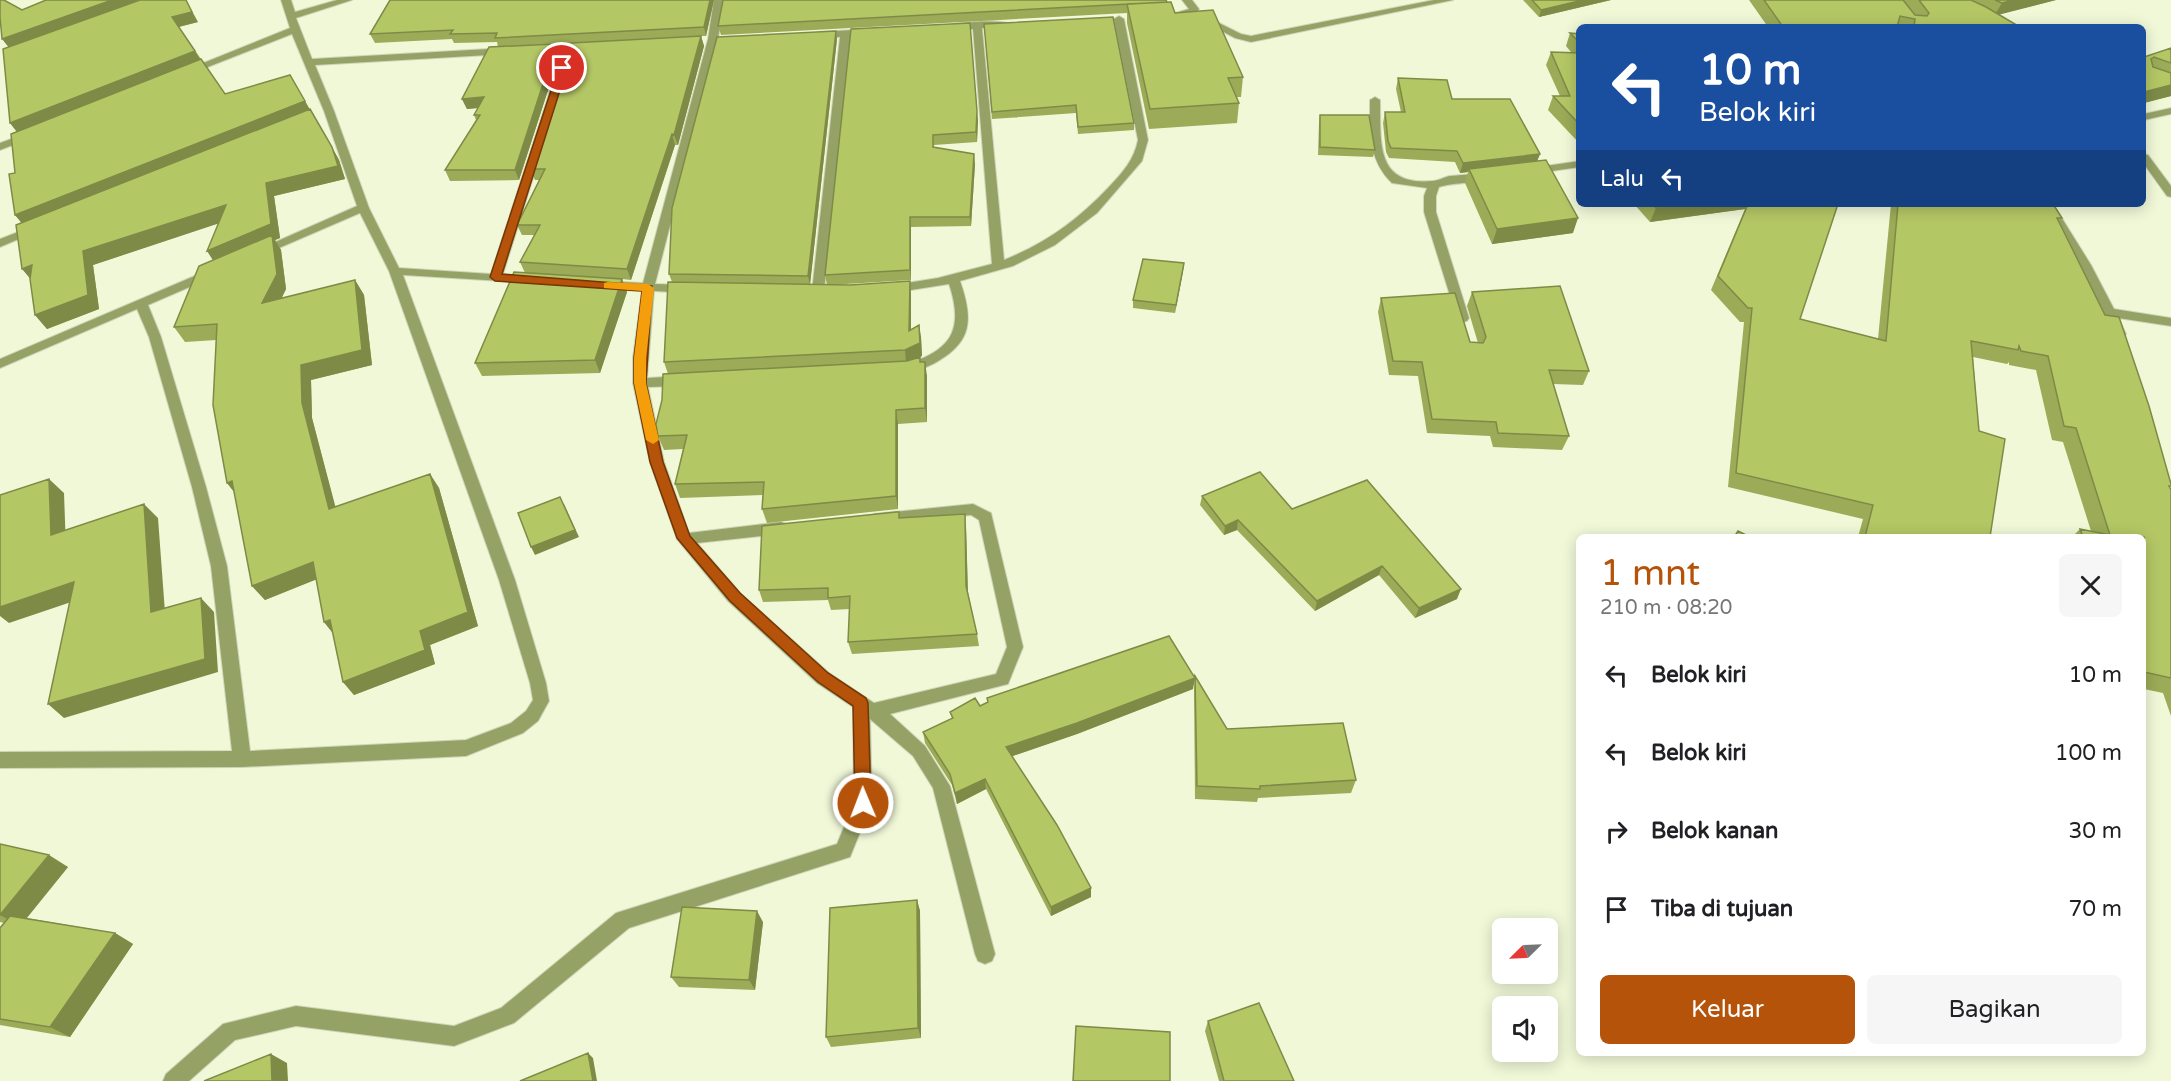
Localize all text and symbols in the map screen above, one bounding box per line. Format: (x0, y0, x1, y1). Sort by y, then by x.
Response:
pin (536, 42, 587, 93)
text: 10 m (1699, 45, 1801, 96)
icon: left (1600, 48, 1678, 126)
icon: arrive (545, 51, 578, 84)
text: Belok kiri (1699, 96, 1816, 129)
icon: left (1656, 162, 1689, 195)
text: Lalu (1600, 166, 1644, 192)
text: 1 mnt (1600, 552, 1700, 595)
button: close (2059, 554, 2122, 617)
text: 210 m · 08:20 (1600, 596, 1732, 620)
icon: left (1600, 659, 1633, 692)
text: Belok kiri (1651, 662, 1747, 688)
text: 10 m (2068, 662, 2122, 688)
icon: left (1600, 737, 1633, 770)
text: Belok kiri (1651, 740, 1747, 766)
text: 100 m (2055, 740, 2122, 766)
position arrow (831, 771, 895, 835)
icon: right (1600, 815, 1633, 848)
text: Belok kanan (1651, 818, 1778, 844)
text: 30 m (2068, 818, 2122, 844)
icon: arrive (1600, 893, 1633, 926)
text: Tiba di tujuan (1651, 896, 1793, 922)
text: 70 m (2068, 896, 2122, 922)
north arrow (1492, 918, 1558, 984)
map controls (1492, 918, 1558, 1062)
button: Keluar (1600, 975, 1855, 1044)
button: Bagikan (1867, 975, 2122, 1044)
button: sound (1492, 996, 1558, 1062)

